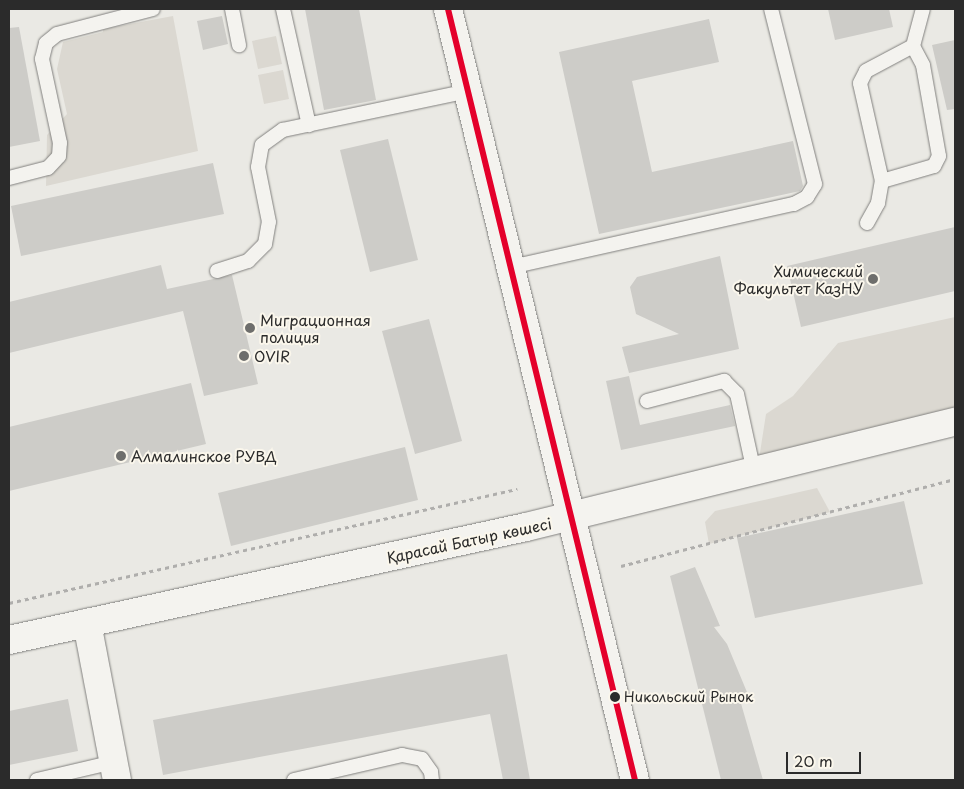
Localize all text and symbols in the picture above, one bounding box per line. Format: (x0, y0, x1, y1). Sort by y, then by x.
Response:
place label: Химический Факультет КазНУ (733, 261, 863, 296)
marker: Химический Факультет КазНУ (867, 273, 879, 285)
place label: Миграционная полиция (260, 310, 371, 345)
marker: Миграционная полиция (244, 322, 256, 334)
place label: OVIR (254, 347, 290, 365)
marker: OVIR (238, 350, 250, 362)
place label: Алмалинское РУВД (131, 447, 278, 465)
marker: Алмалинское РУВД (115, 450, 127, 462)
street label: Қарасай Батыр көшесі (385, 514, 553, 566)
place label: Никольский Рынок (624, 689, 754, 705)
marker: Никольский Рынок (610, 692, 620, 702)
scale bar (789, 742, 864, 774)
text: 20 m (794, 749, 833, 772)

